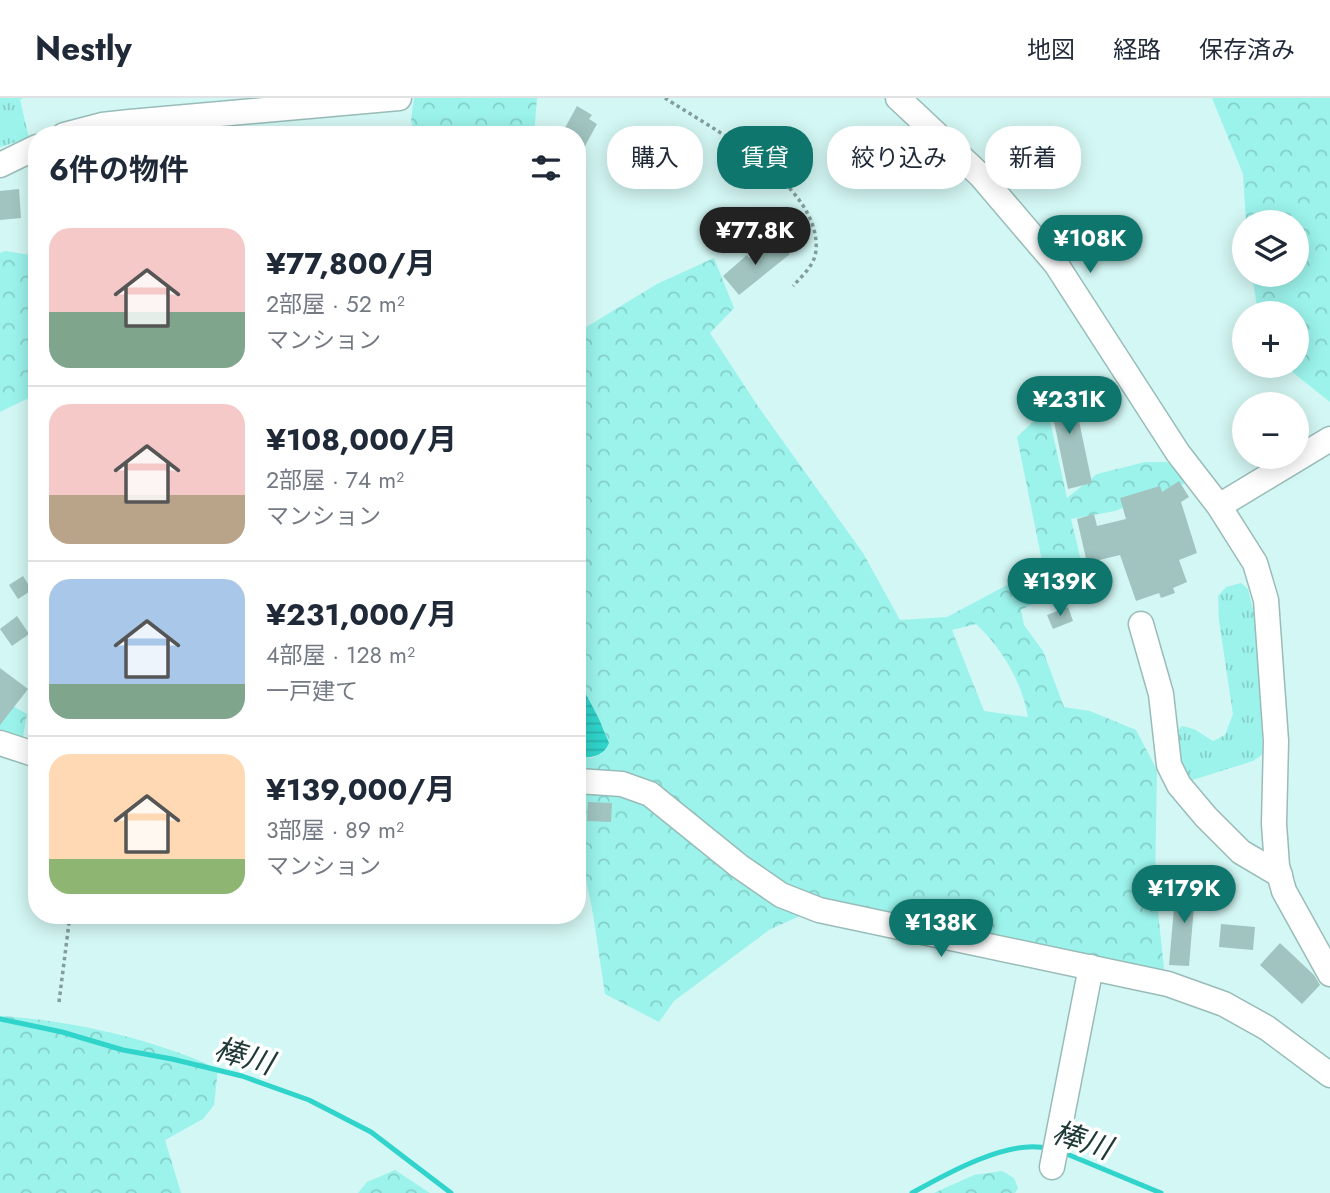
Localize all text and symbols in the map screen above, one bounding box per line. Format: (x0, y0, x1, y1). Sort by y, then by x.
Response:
text: Nestly (35, 25, 132, 72)
text: 地図 (1027, 32, 1075, 67)
text: 経路 (1113, 32, 1161, 67)
text: 保存済み (1199, 32, 1295, 67)
chip: 購入 (607, 126, 703, 189)
chip: 賃貸 (717, 126, 813, 189)
chip: 絞り込み (827, 126, 971, 189)
chip: 新着 (985, 126, 1081, 189)
text: 6件の物件 (49, 148, 189, 191)
icon: filters (527, 149, 565, 187)
pin: ¥77.8K (698, 208, 812, 267)
map controls (1232, 210, 1309, 469)
button: layers (1232, 210, 1309, 287)
text: ¥77.8K (716, 213, 794, 247)
pin: ¥108K (1041, 216, 1139, 275)
text: ¥108K (1054, 221, 1126, 255)
text: ¥77,800/月 (266, 242, 436, 285)
icon: home (105, 256, 189, 340)
text: 2部屋 · 52 m² (266, 287, 405, 321)
button: + (1232, 301, 1309, 378)
text: マンション (266, 323, 381, 357)
pin: ¥231K (1020, 376, 1118, 436)
text: ¥231K (1033, 382, 1105, 416)
button: − (1232, 392, 1309, 469)
text: ¥108,000/月 (266, 418, 457, 461)
icon: home (105, 432, 189, 516)
text: 2部屋 · 74 m² (266, 463, 404, 497)
text: マンション (266, 499, 381, 533)
pin: ¥139K (1011, 559, 1109, 618)
text: ¥139K (1024, 564, 1096, 598)
text: ¥231,000/月 (266, 593, 457, 636)
icon: home (105, 607, 189, 691)
text: 4部屋 · 128 m² (266, 638, 415, 672)
text: 一戸建て (266, 674, 358, 708)
text: ¥139,000/月 (266, 768, 455, 811)
icon: home (105, 782, 189, 866)
text: 3部屋 · 89 m² (266, 813, 404, 847)
text: マンション (266, 849, 381, 883)
pin: ¥179K (1135, 866, 1233, 925)
text: ¥179K (1148, 871, 1220, 905)
pin: ¥138K (892, 900, 990, 959)
text: ¥138K (905, 905, 977, 939)
water label: 棒川 (209, 1027, 282, 1086)
water label: 棒川 (1047, 1110, 1120, 1171)

